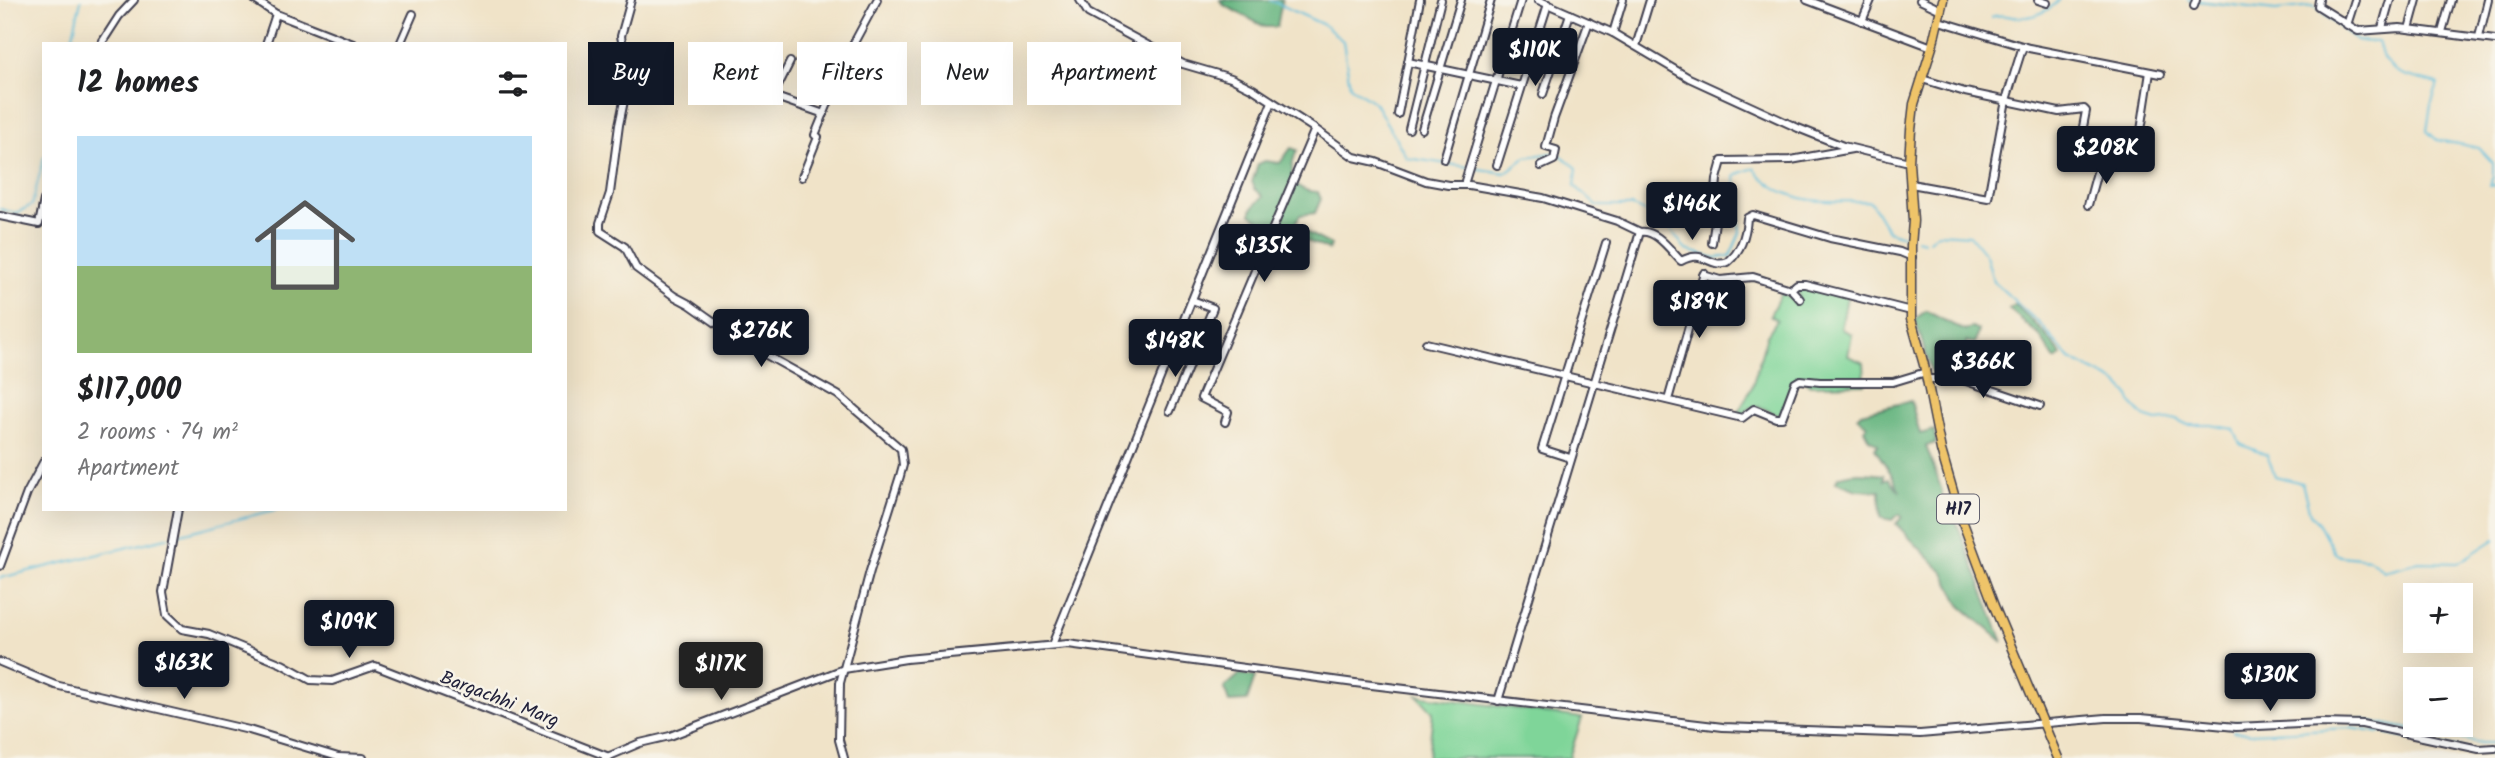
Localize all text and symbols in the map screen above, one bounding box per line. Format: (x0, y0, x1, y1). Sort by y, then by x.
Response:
pin: $110K (1486, 28, 1584, 88)
text: $110K (1508, 33, 1562, 69)
chip: Buy (588, 42, 674, 105)
chip: Rent (688, 42, 783, 105)
chip: Filters (797, 42, 907, 105)
chip: New (921, 42, 1013, 105)
chip: Apartment (1027, 42, 1181, 105)
text: 12 homes (77, 60, 199, 108)
icon: filters (494, 65, 532, 103)
pin: $208K (2057, 127, 2155, 186)
text: $208K (2073, 131, 2139, 167)
icon: home (242, 182, 368, 308)
pin: $146K (1643, 182, 1741, 242)
text: $146K (1662, 187, 1722, 223)
pin: $135K (1215, 224, 1313, 284)
text: $135K (1235, 229, 1293, 265)
pin: $189K (1650, 280, 1748, 340)
text: $189K (1669, 285, 1729, 321)
pin: $276K (712, 310, 810, 369)
text: $276K (729, 314, 793, 350)
pin: $148K (1126, 320, 1224, 379)
text: $148K (1145, 324, 1205, 360)
pin: $366K (1934, 340, 2032, 400)
text: $366K (1951, 345, 2015, 381)
text: $117,000 (77, 367, 181, 415)
text: 2 rooms · 74 m² (77, 415, 238, 451)
text: Apartment (77, 451, 179, 487)
road number: H17 (1937, 494, 1979, 524)
map controls (2403, 583, 2473, 737)
button: + (2403, 583, 2473, 653)
pin: $109K (300, 600, 398, 660)
text: $109K (320, 605, 378, 641)
pin: $163K (135, 642, 233, 701)
pin: $117K (672, 642, 770, 702)
text: $163K (154, 646, 214, 682)
text: $117K (695, 647, 747, 683)
pin: $130K (2221, 654, 2319, 713)
text: $130K (2241, 658, 2299, 694)
street label: Bargachhi Marg (435, 663, 563, 736)
button: − (2403, 667, 2473, 737)

